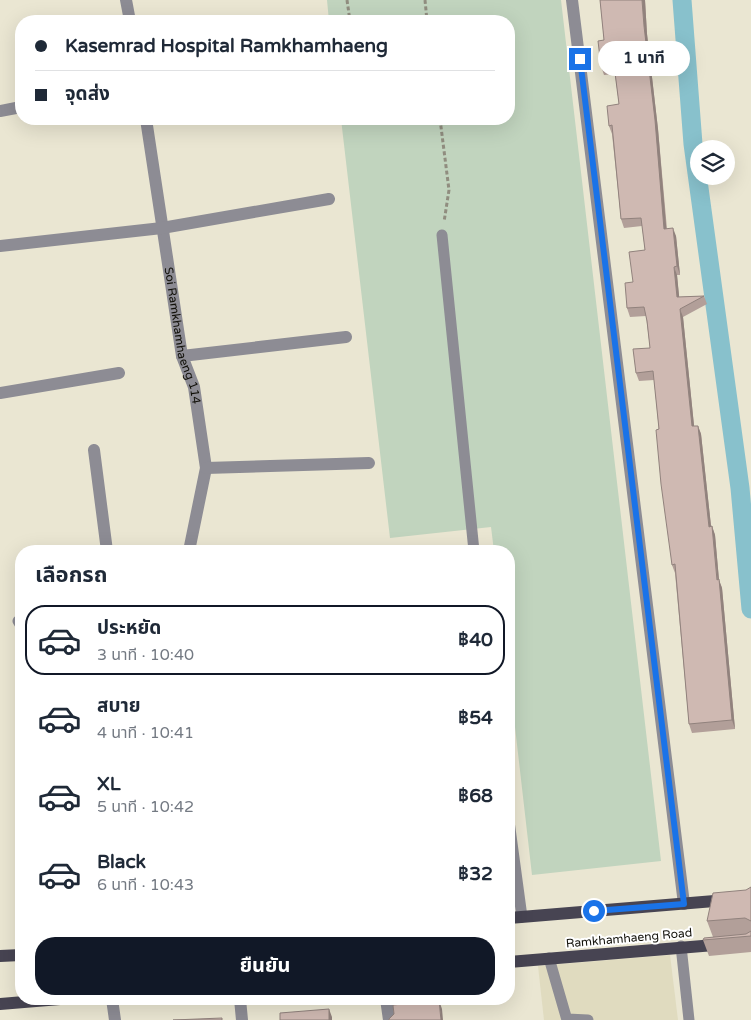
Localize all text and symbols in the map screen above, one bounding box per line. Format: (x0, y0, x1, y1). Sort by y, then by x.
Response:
text: Kasemrad Hospital Ramkhamhaeng (65, 35, 388, 57)
callout: 1 นาที (598, 42, 690, 76)
route end (569, 48, 591, 70)
text: 1 นาที (623, 48, 665, 68)
text: จุดส่ง (65, 83, 110, 105)
map controls (690, 140, 735, 185)
button: layers (690, 140, 735, 185)
street label: Soi Ramkhamhaeng 114 (162, 266, 204, 405)
text: เลือกรถ (35, 562, 108, 588)
text: ประหยัด (97, 617, 161, 639)
icon: car (37, 618, 82, 663)
text: ฿40 (458, 629, 493, 651)
text: 3 นาที · 10:40 (97, 645, 194, 665)
text: สบาย (97, 695, 141, 717)
icon: car (37, 696, 82, 741)
text: ฿54 (458, 707, 493, 729)
text: 4 นาที · 10:41 (97, 723, 194, 743)
text: XL (97, 773, 121, 795)
icon: car (37, 774, 82, 819)
text: ฿68 (458, 785, 493, 807)
text: 5 นาที · 10:42 (97, 797, 194, 817)
text: Black (97, 851, 146, 873)
icon: car (37, 852, 82, 897)
text: ฿32 (458, 863, 493, 885)
text: 6 นาที · 10:43 (97, 875, 194, 895)
route start (583, 900, 605, 922)
street label: Ramkhamhaeng Road (565, 925, 693, 951)
button: ยืนยัน (35, 937, 495, 995)

